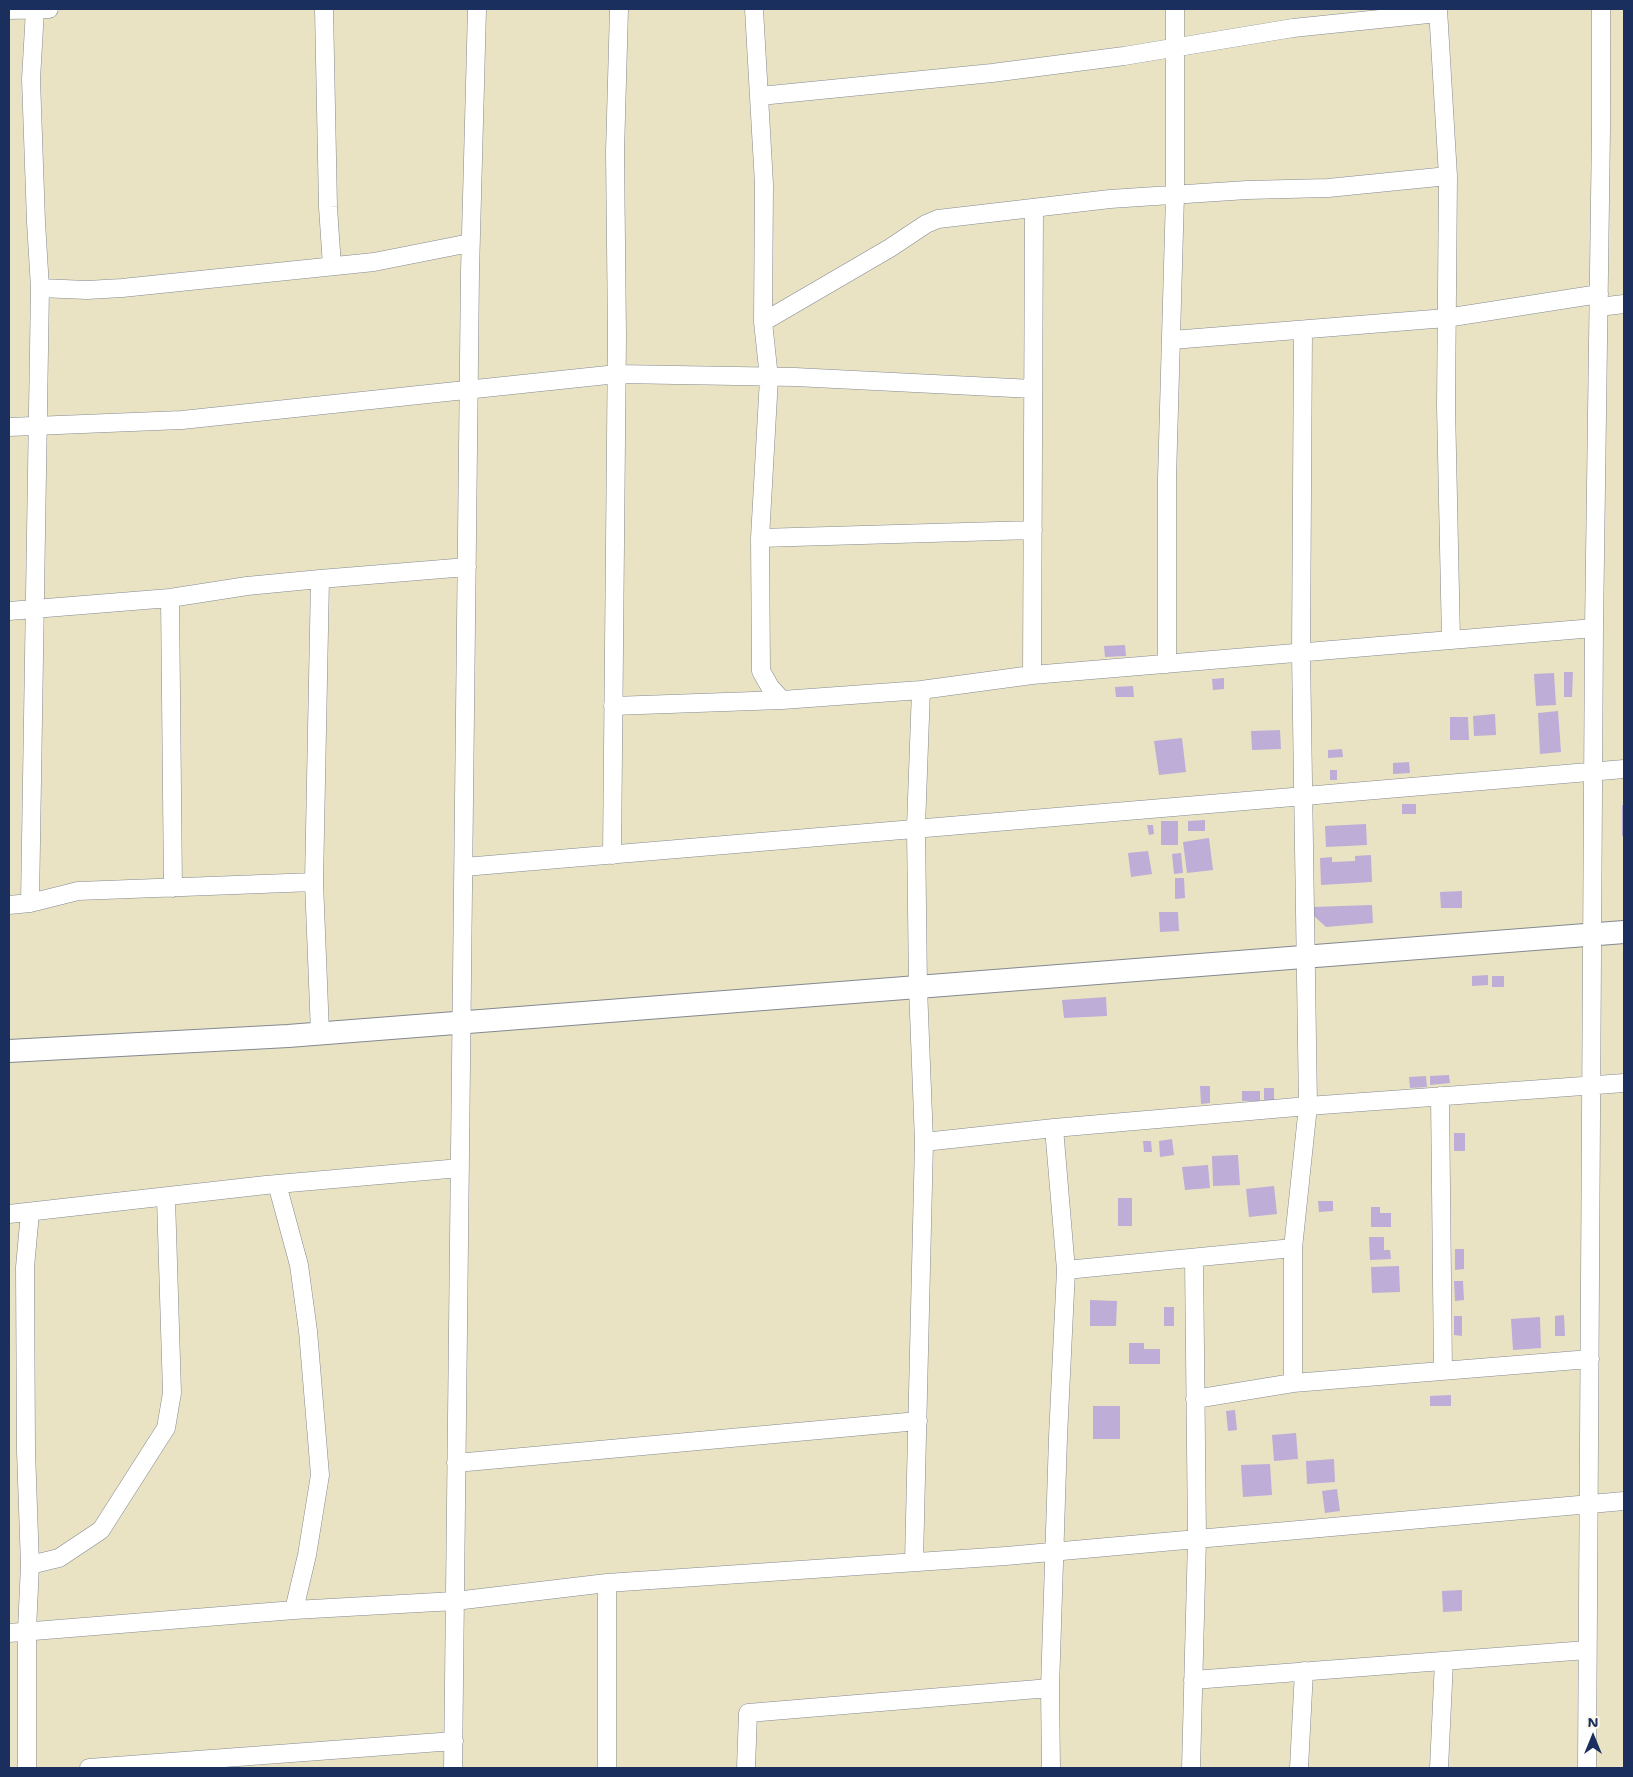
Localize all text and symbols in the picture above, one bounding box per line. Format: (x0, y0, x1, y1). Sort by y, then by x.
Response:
north arrow (1568, 1712, 1618, 1762)
text: N (1587, 1713, 1599, 1731)

